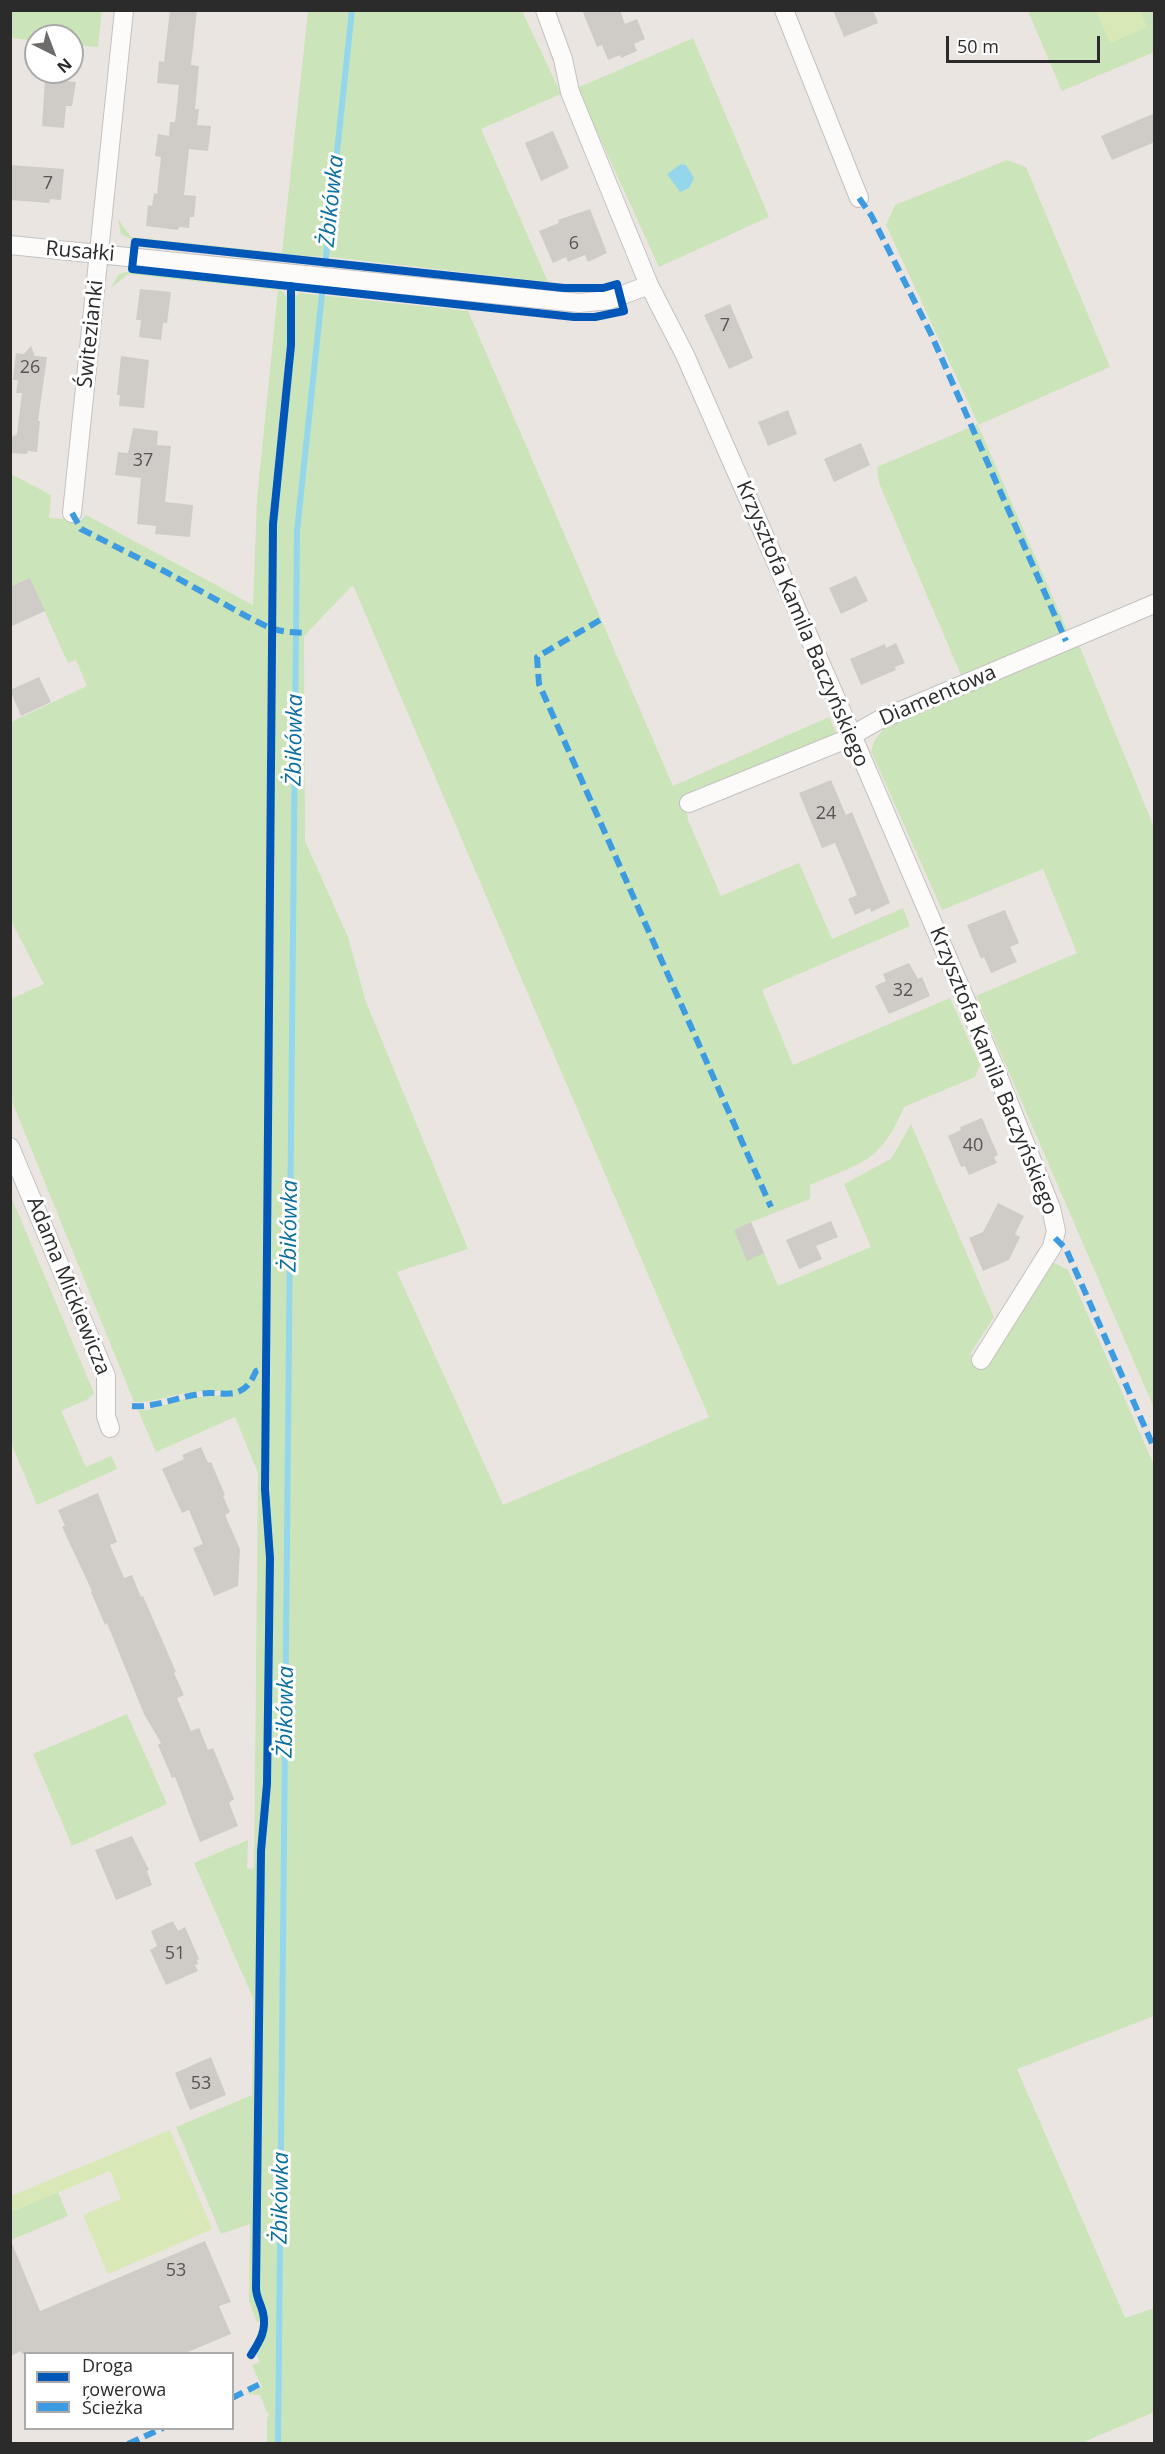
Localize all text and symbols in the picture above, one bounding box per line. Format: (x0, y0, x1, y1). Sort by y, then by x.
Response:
north arrow (24, 24, 84, 84)
scale bar (949, 24, 1104, 62)
text: 50 m (957, 34, 999, 58)
text: N (53, 53, 77, 78)
water label: Żbikówka (314, 154, 350, 248)
house number: 7 (43, 173, 53, 195)
house number: 6 (569, 233, 579, 255)
street label: Rusałki (44, 236, 116, 268)
street label: Świtezianki (73, 279, 109, 389)
house number: 7 (720, 315, 730, 337)
house number: 26 (20, 357, 40, 379)
house number: 37 (133, 450, 153, 472)
street label: Krzysztofa Kamila Baczyńskiego (730, 477, 874, 771)
street label: Diamentowa (876, 660, 1000, 732)
water label: Żbikówka (281, 694, 309, 786)
house number: 24 (816, 803, 836, 825)
street label: Krzysztofa Kamila Baczyńskiego (924, 923, 1062, 1219)
house number: 32 (893, 980, 913, 1002)
house number: 40 (963, 1135, 983, 1157)
water label: Żbikówka (276, 1180, 304, 1272)
street label: Adama Mickiewicza (21, 1193, 115, 1379)
water label: Żbikówka (272, 1666, 300, 1758)
house number: 51 (165, 1943, 185, 1965)
house number: 53 (191, 2073, 211, 2095)
water label: Żbikówka (267, 2152, 295, 2244)
house number: 53 (166, 2260, 186, 2282)
legend (24, 2352, 234, 2430)
text: Droga rowerowa (82, 2353, 166, 2401)
text: Ścieżka (82, 2395, 143, 2419)

